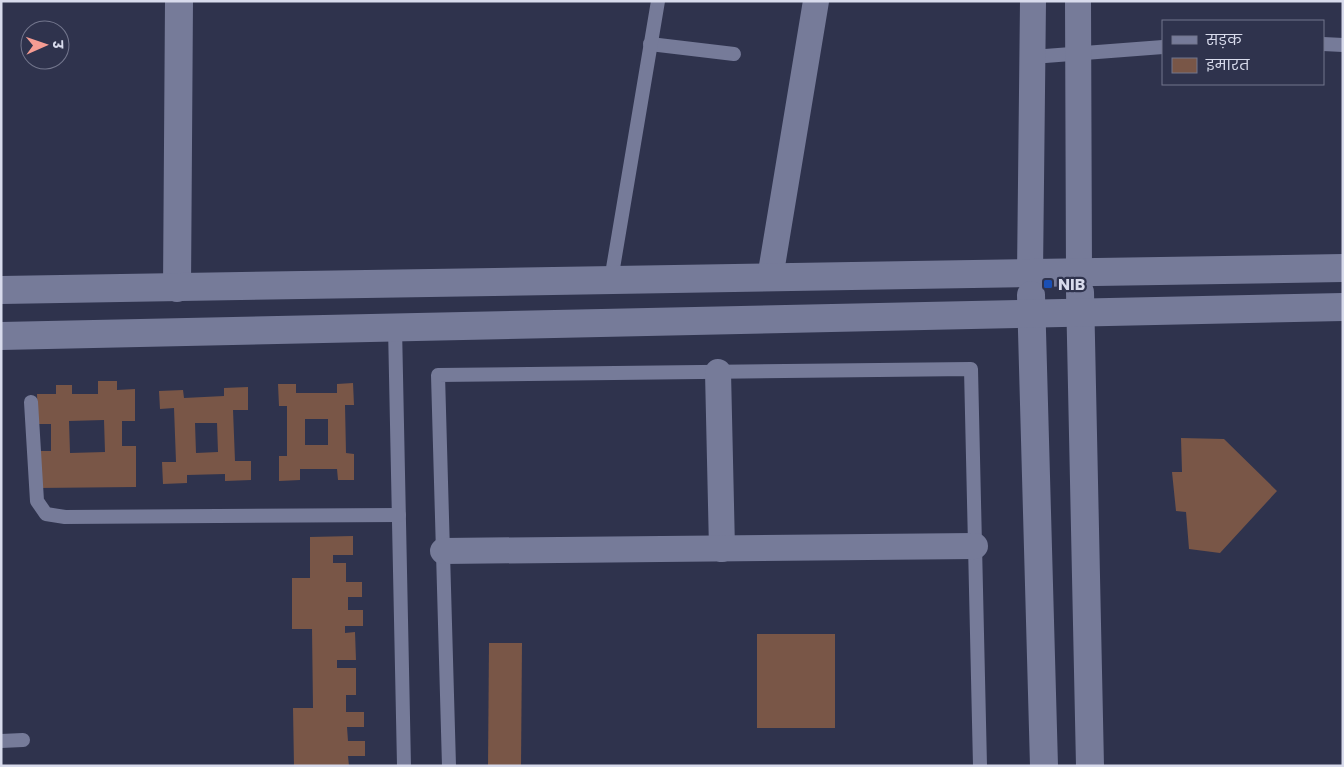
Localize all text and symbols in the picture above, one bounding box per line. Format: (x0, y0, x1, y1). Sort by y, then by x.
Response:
north arrow (20, 20, 70, 70)
legend (1162, 20, 1324, 85)
text: सड़क (1205, 29, 1243, 50)
text: उ (48, 39, 68, 50)
text: इमारत (1205, 54, 1250, 75)
place label: NIB (1058, 273, 1085, 296)
marker: NIB (1042, 278, 1054, 290)

